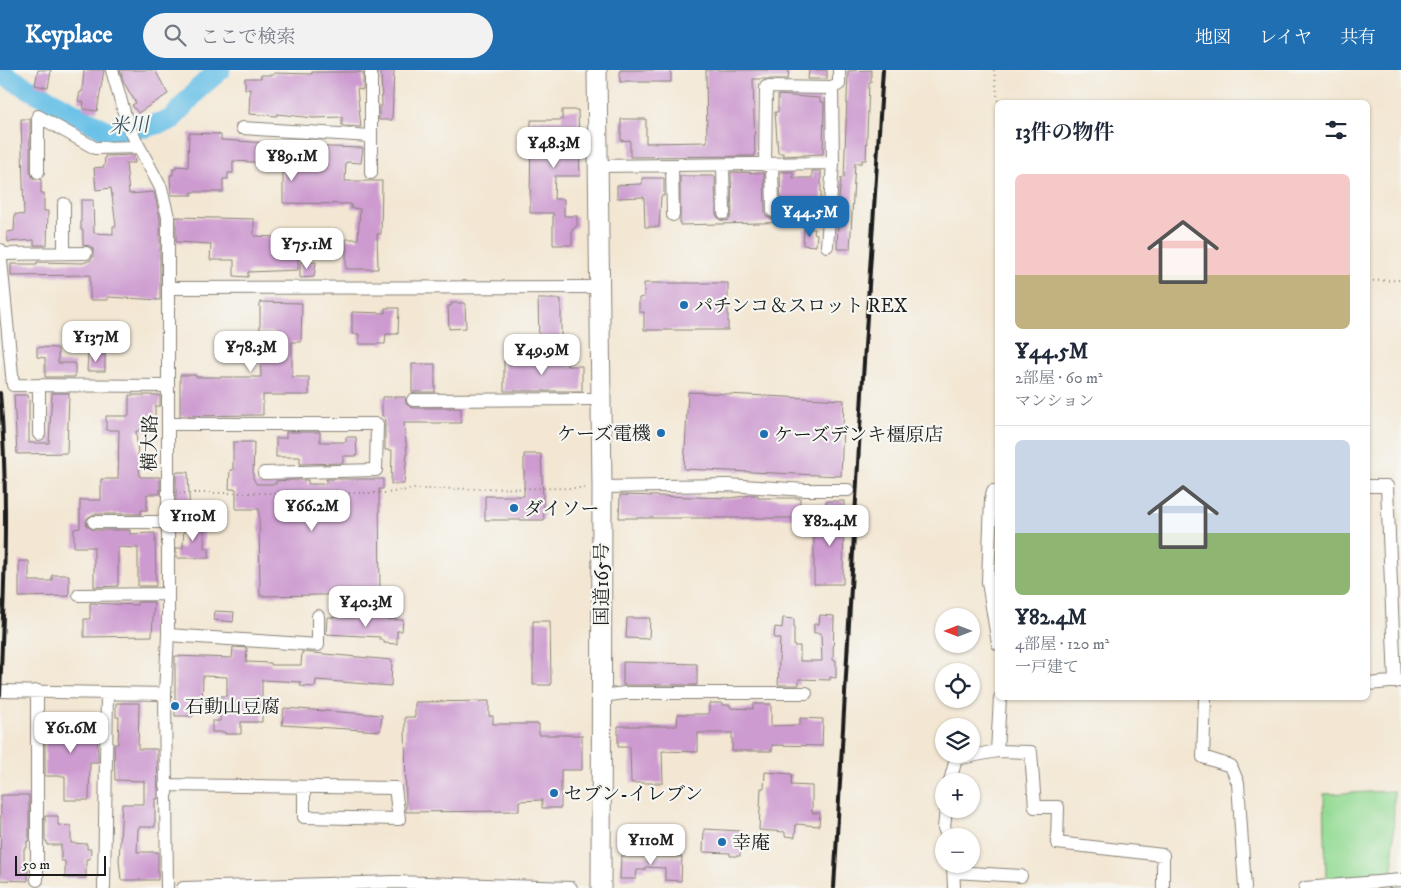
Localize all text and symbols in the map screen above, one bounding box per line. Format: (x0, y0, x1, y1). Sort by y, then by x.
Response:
search box (143, 13, 493, 58)
text: Keyplace (25, 20, 113, 50)
icon: search (161, 21, 189, 49)
text: ここで検索 (201, 26, 296, 49)
text: 地図 (1195, 27, 1231, 49)
text: レイヤ (1259, 27, 1312, 49)
text: 共有 (1340, 27, 1376, 49)
water label: 米川 (108, 113, 152, 140)
icon: filters (1322, 116, 1350, 144)
text: 13件の物件 (1015, 120, 1115, 146)
pin: ¥48.3M (513, 126, 595, 169)
text: ¥48.3M (528, 133, 580, 153)
pin: ¥89.1M (251, 140, 333, 182)
text: ¥89.1M (266, 146, 318, 166)
pin: ¥44.5M (769, 196, 851, 238)
text: ¥44.5M (782, 202, 838, 222)
icon: home (1138, 207, 1228, 297)
pin: ¥75.1M (266, 228, 348, 270)
text: ¥75.1M (282, 234, 332, 254)
place label: パチンコ＆スロット REX (694, 295, 908, 318)
marker: パチンコ＆スロット REX (678, 299, 690, 311)
pin: ¥137M (61, 320, 131, 363)
text: ¥137M (73, 327, 119, 347)
pin: ¥78.3M (210, 330, 292, 373)
pin: ¥49.9M (501, 334, 583, 376)
text: ¥78.3M (225, 337, 277, 357)
text: ¥44.5M (1015, 339, 1088, 365)
text: ¥49.9M (515, 340, 569, 360)
text: 2部屋 · 60 m² (1015, 368, 1103, 388)
text: マンション (1015, 391, 1094, 411)
street label: 横大路 (139, 414, 162, 472)
place label: ケーズ電機 (557, 423, 651, 446)
place label: ケーズデンキ橿原店 (774, 424, 943, 447)
marker: ケーズ電機 (655, 427, 667, 439)
marker: ケーズデンキ橿原店 (758, 428, 770, 440)
icon: home (1138, 472, 1228, 562)
pin: ¥66.2M (271, 490, 353, 532)
text: ¥66.2M (285, 496, 339, 516)
place label: ダイソー (524, 498, 600, 521)
pin: ¥110M (158, 500, 228, 542)
marker: ダイソー (508, 502, 520, 514)
pin: ¥82.4M (789, 504, 871, 547)
text: ¥110M (170, 506, 216, 526)
text: ¥82.4M (803, 511, 857, 531)
street label: 国道165号 (591, 542, 614, 626)
pin: ¥40.3M (325, 586, 407, 628)
text: ¥40.3M (340, 592, 392, 612)
text: ¥82.4M (1015, 605, 1087, 631)
north arrow (935, 608, 980, 652)
map controls (935, 608, 980, 873)
text: 4部屋 · 120 m² (1015, 634, 1109, 654)
text: 一戸建て (1015, 657, 1079, 677)
button: locate (935, 663, 980, 708)
place label: 石動山豆腐 (185, 696, 280, 719)
marker: 石動山豆腐 (169, 700, 181, 712)
pin: ¥61.6M (30, 712, 112, 754)
text: ¥61.6M (45, 718, 97, 738)
button: layers (935, 718, 980, 763)
button: + (935, 773, 980, 818)
place label: セブン-イレブン (564, 783, 703, 806)
marker: セブン-イレブン (548, 787, 560, 799)
pin: ¥110M (616, 824, 686, 866)
button: − (935, 828, 980, 873)
text: ¥110M (628, 830, 674, 850)
place label: 幸庵 (732, 832, 770, 855)
marker: 幸庵 (716, 836, 728, 848)
scale bar (15, 853, 106, 876)
text: 50 m (22, 856, 50, 874)

